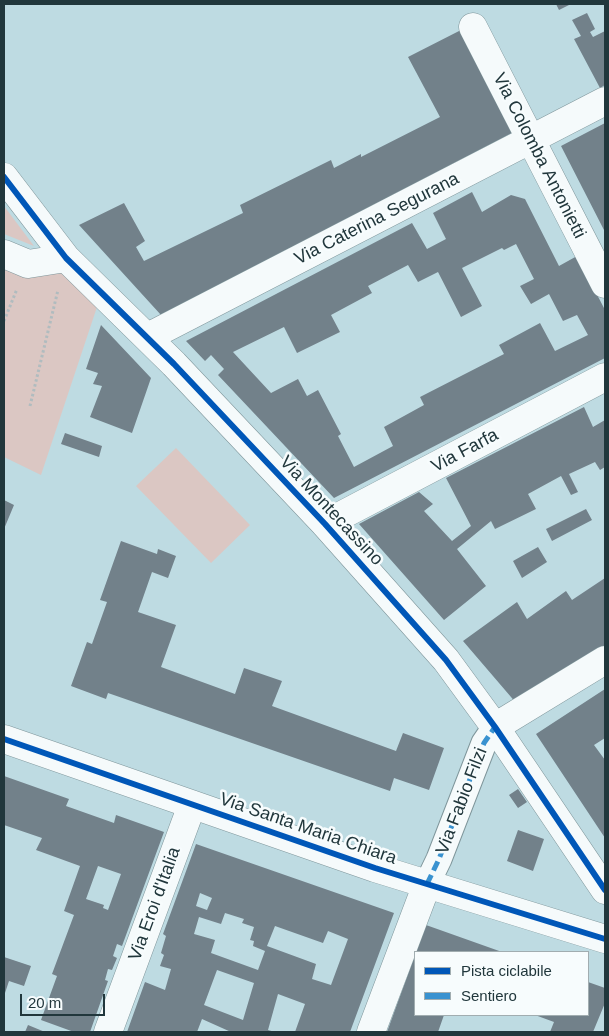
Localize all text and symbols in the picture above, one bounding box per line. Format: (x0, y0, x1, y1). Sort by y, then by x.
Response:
street label: Via Colomba Antonietti (488, 70, 590, 242)
street label: Via Caterina Segurana (291, 168, 463, 270)
street label: Via Farfa (428, 424, 502, 478)
street label: Via Montecassino (275, 452, 387, 570)
street label: Via Fabio Filzi (432, 745, 492, 857)
street label: Via Santa Maria Chiara (217, 789, 399, 869)
street label: Via Eroi d'Italia (124, 844, 186, 964)
legend (414, 951, 589, 1016)
text: Pista ciclabile (461, 962, 552, 979)
scale bar (22, 984, 108, 1016)
text: Sentiero (461, 987, 517, 1004)
text: 20 m (28, 994, 61, 1011)

